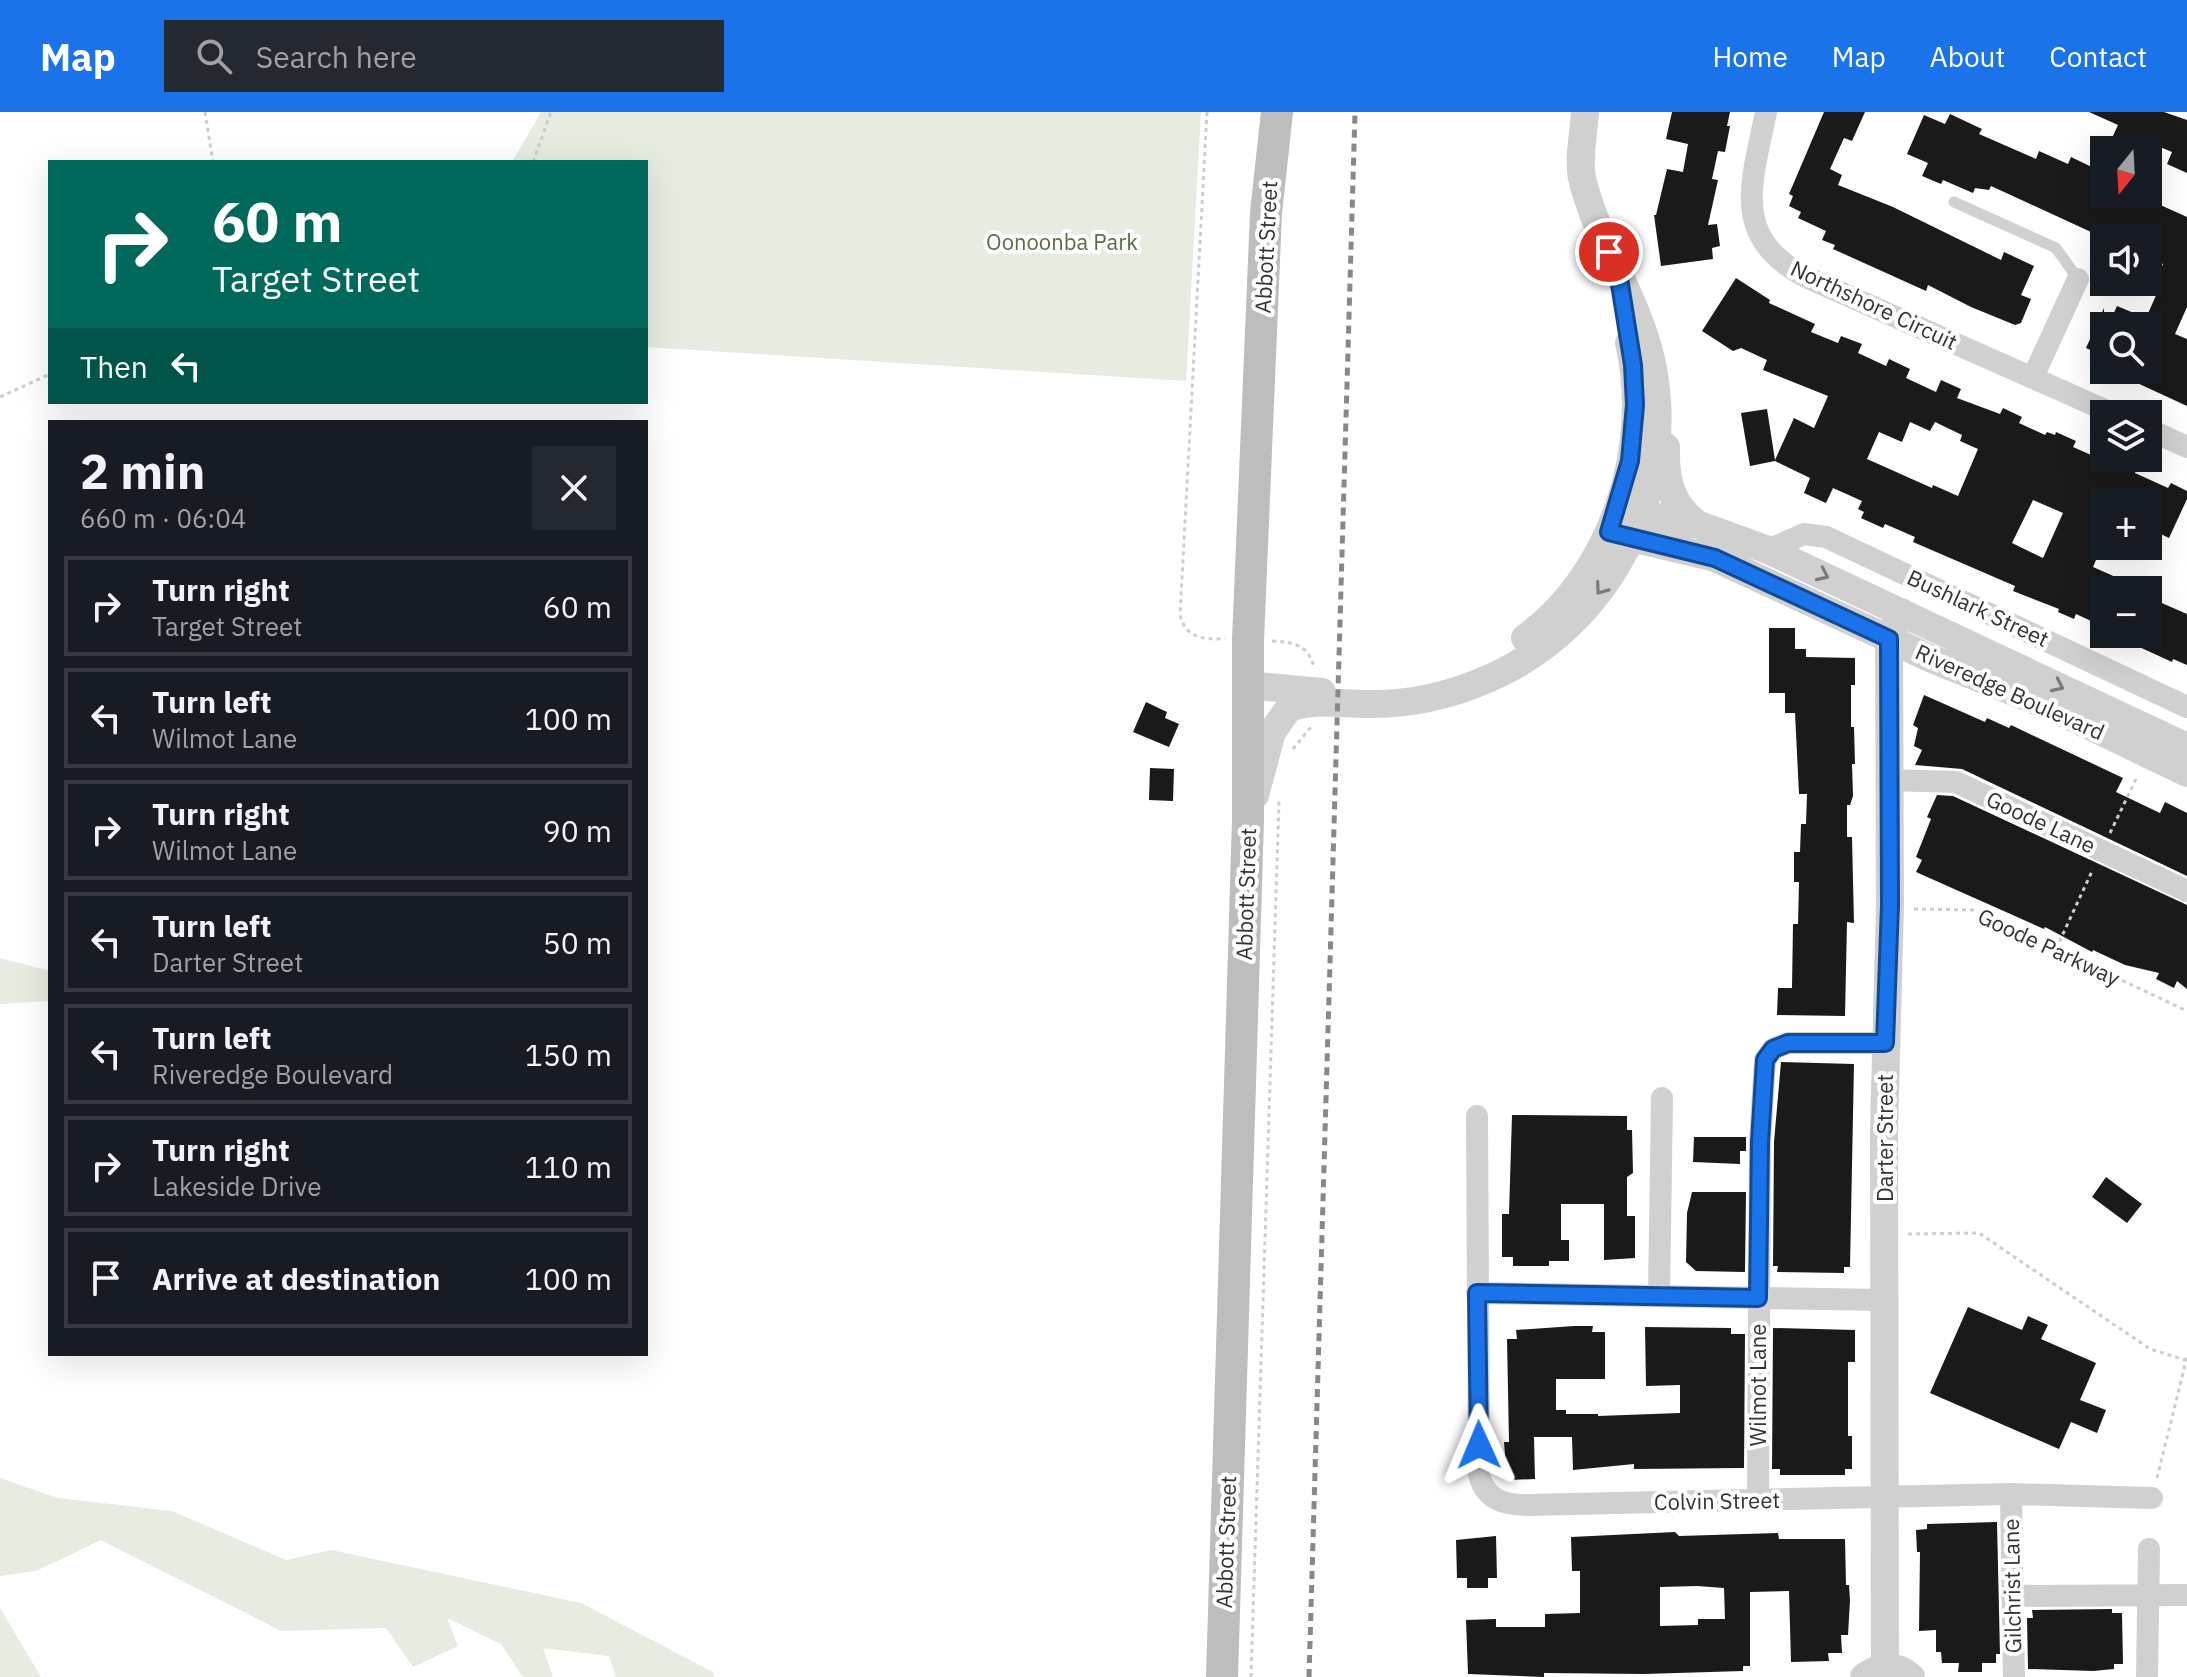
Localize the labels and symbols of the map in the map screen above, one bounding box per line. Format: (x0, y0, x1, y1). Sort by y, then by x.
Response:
north arrow (2090, 136, 2162, 208)
street label: Abbott Street (1248, 180, 1283, 314)
pin (1575, 218, 1643, 286)
park label: Oonoonba Park (986, 227, 1138, 256)
street label: Northshore Circuit (1786, 253, 1962, 356)
street label: Bushlark Street (1903, 562, 2054, 653)
one-way arrow (1815, 565, 1829, 581)
one-way arrow (1596, 580, 1611, 595)
street label: Riveredge Boulevard (1911, 637, 2109, 746)
one-way arrow (2050, 676, 2065, 692)
street label: Goode Lane (1982, 784, 2100, 859)
street label: Abbott Street (1229, 827, 1262, 961)
street label: Goode Parkway (1973, 901, 2125, 992)
street label: Darter Street (1870, 1074, 1899, 1202)
street label: Wilmot Lane (1743, 1324, 1772, 1446)
position arrow (1437, 1403, 1521, 1487)
street label: Abbott Street (1209, 1475, 1242, 1609)
street label: Colvin Street (1654, 1485, 1780, 1516)
street label: Gilchrist Lane (1996, 1518, 2027, 1654)

